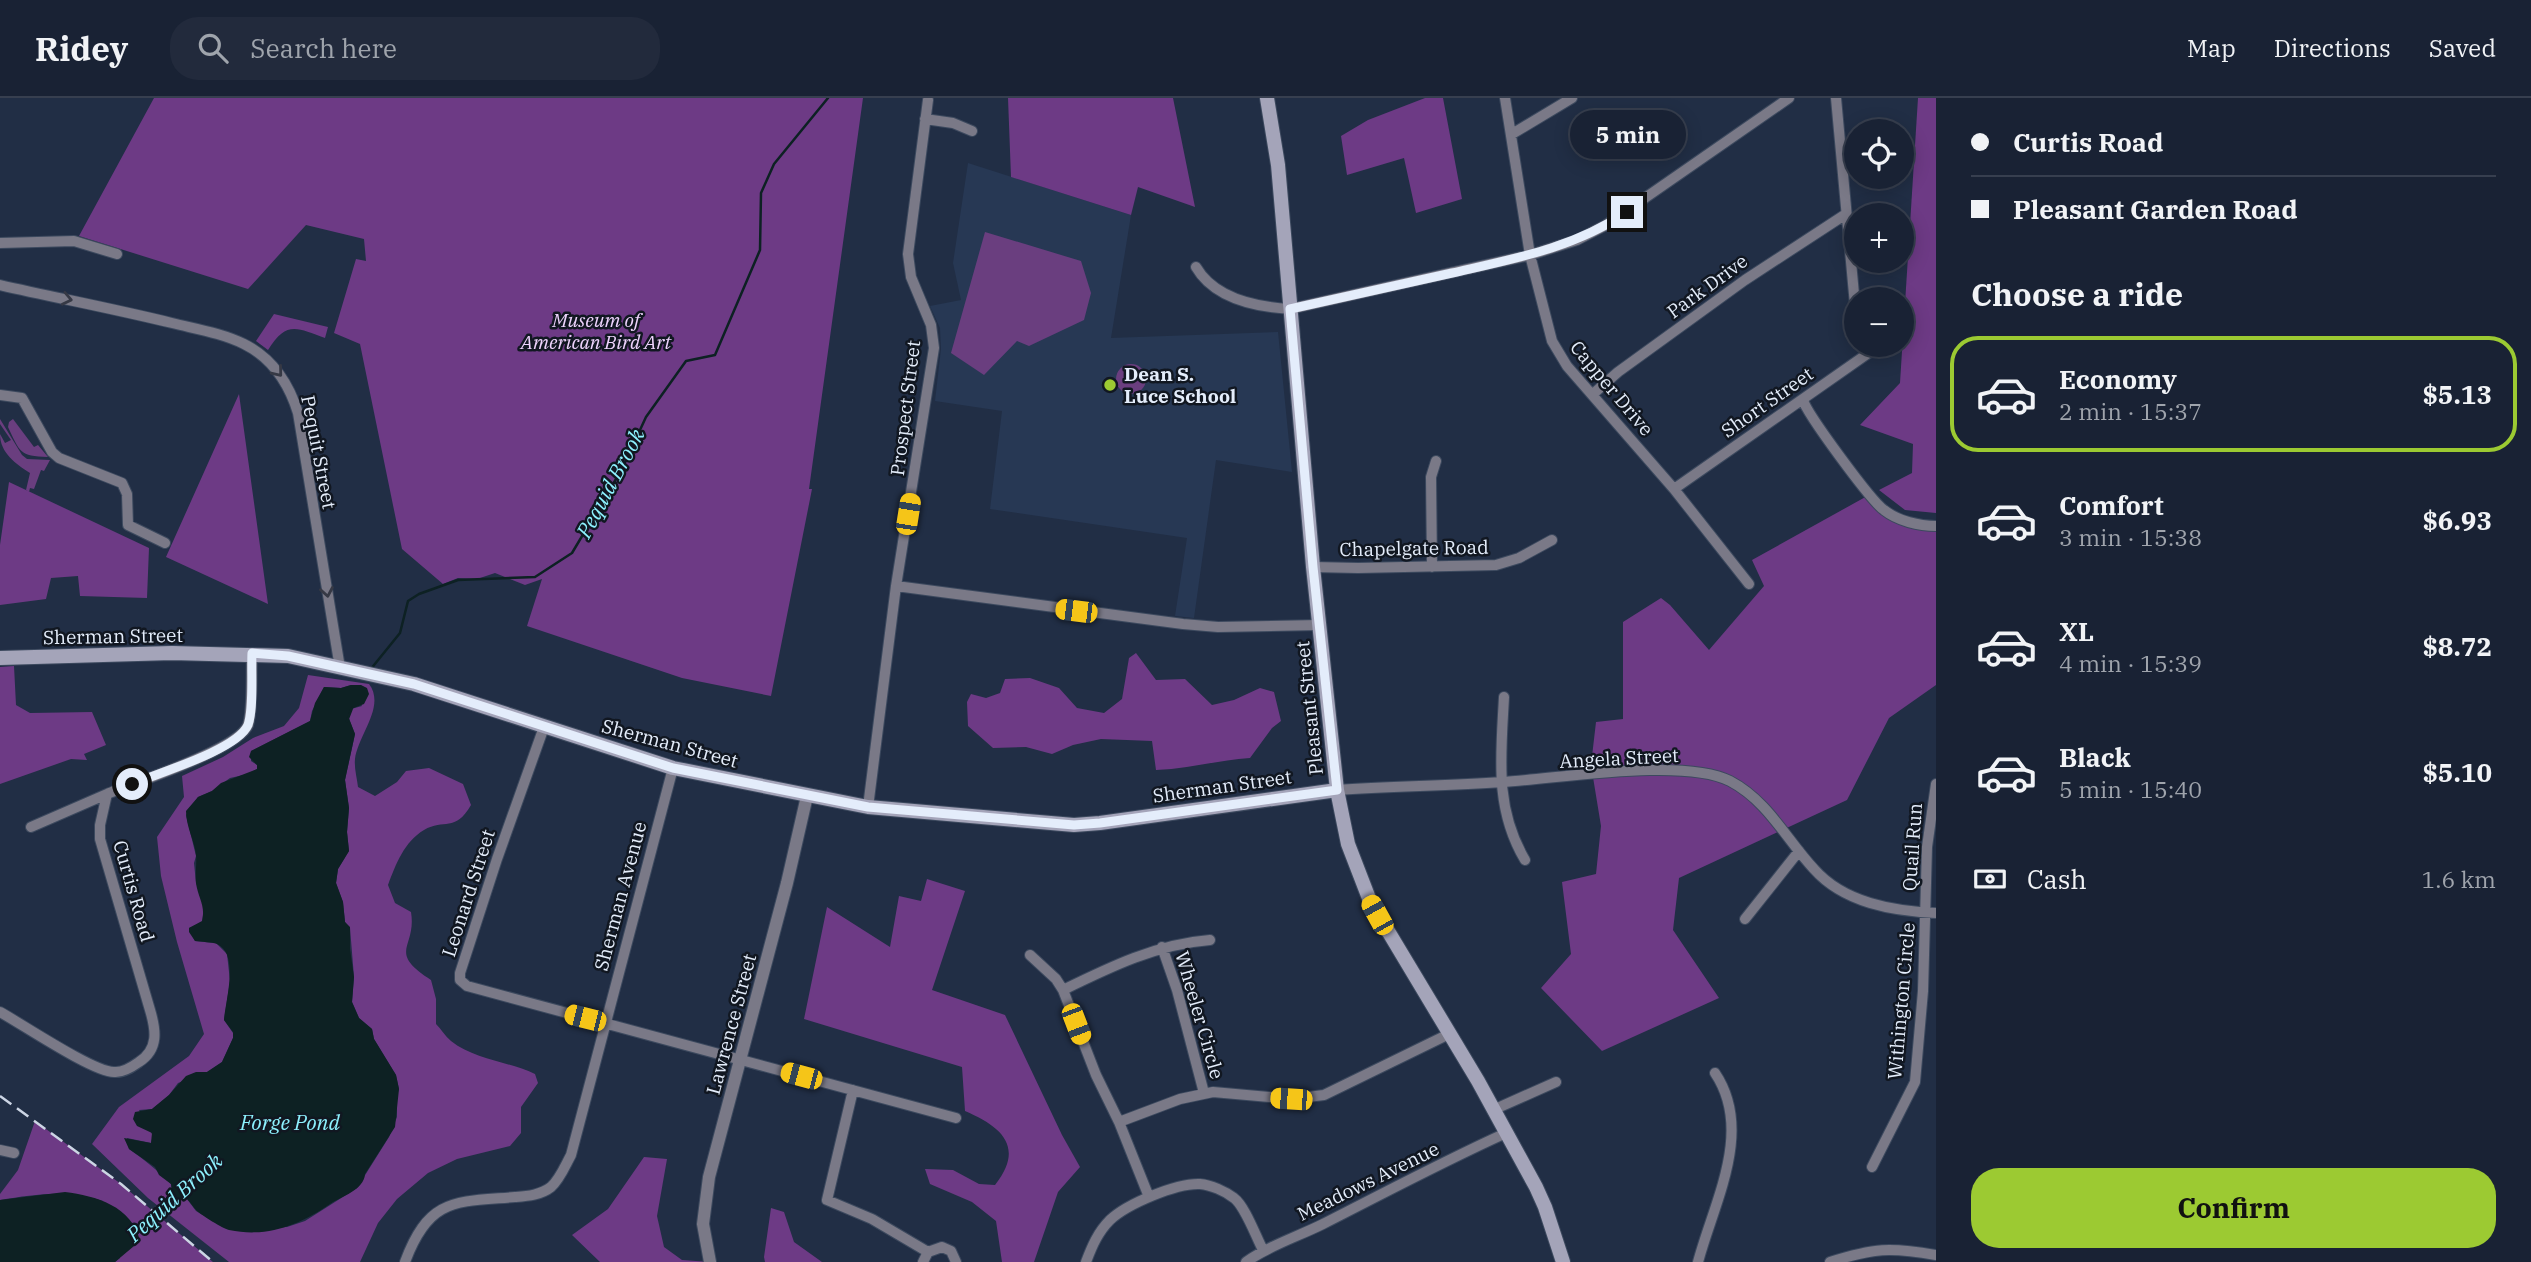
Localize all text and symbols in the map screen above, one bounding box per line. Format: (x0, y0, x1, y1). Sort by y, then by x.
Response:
search box (170, 17, 660, 80)
text: Ridey (35, 27, 128, 70)
icon: search (194, 29, 232, 67)
text: Search here (250, 31, 397, 65)
text: Map (2187, 32, 2236, 64)
text: Directions (2274, 32, 2391, 64)
text: Saved (2429, 32, 2496, 64)
callout: 5 min (1569, 110, 1685, 159)
text: 5 min (1596, 119, 1660, 149)
map controls (1844, 119, 1914, 357)
button: locate (1844, 119, 1914, 189)
text: Curtis Road (2013, 125, 2163, 159)
text: Pleasant Garden Road (2013, 192, 2298, 226)
route end (1611, 196, 1643, 228)
button: + (1844, 203, 1914, 273)
street label: Park Drive (1662, 249, 1752, 323)
text: Choose a ride (1971, 273, 2183, 315)
button: − (1844, 287, 1914, 357)
one-way arrow (61, 291, 73, 306)
park label: Museum of American Bird Art (519, 308, 672, 354)
street label: Capper Drive (1565, 335, 1659, 441)
street label: Prospect Street (885, 339, 925, 477)
street label: Short Street (1716, 361, 1818, 442)
place label: Dean S. Luce School (1124, 362, 1236, 408)
text: Economy (2059, 362, 2177, 396)
icon: car (1975, 363, 2038, 426)
one-way arrow (269, 365, 282, 377)
marker: Dean S. Luce School (1102, 377, 1118, 393)
text: $5.13 (2422, 377, 2492, 411)
street label: Pequit Street (296, 393, 342, 511)
text: 2 min · 15:37 (2059, 396, 2202, 426)
water label: Pequid Brook (569, 423, 651, 544)
text: Comfort (2059, 488, 2164, 522)
icon: car (1975, 489, 2038, 552)
car (895, 492, 922, 536)
text: $6.93 (2422, 503, 2492, 537)
text: 3 min · 15:38 (2059, 522, 2202, 552)
street label: Chapelgate Road (1339, 535, 1489, 561)
one-way arrow (319, 586, 334, 598)
car (1054, 598, 1099, 624)
text: XL (2059, 614, 2094, 648)
icon: car (1975, 615, 2038, 678)
street label: Sherman Street (43, 623, 184, 649)
text: $8.72 (2422, 629, 2492, 663)
street label: Pleasant Street (1290, 640, 1328, 776)
text: 4 min · 15:39 (2059, 648, 2202, 678)
street label: Sherman Street (599, 713, 741, 773)
text: Black (2059, 740, 2131, 774)
icon: car (1975, 741, 2038, 804)
street label: Angela Street (1559, 743, 1680, 773)
text: $5.10 (2422, 755, 2492, 789)
street label: Sherman Street (1151, 764, 1293, 808)
route start (116, 768, 148, 800)
text: 5 min · 15:40 (2059, 774, 2202, 804)
street label: Quail Run (1897, 802, 1927, 892)
street label: Sherman Avenue (589, 819, 651, 973)
street label: Leonard Street (436, 826, 500, 960)
street label: Curtis Road (108, 838, 160, 944)
icon: cash (1971, 860, 2009, 898)
text: Cash (2027, 862, 2087, 896)
text: 1.6 km (2422, 864, 2496, 894)
car (1358, 892, 1397, 938)
street label: Withington Circle (1882, 921, 1920, 1081)
street label: Wheeler Circle (1170, 948, 1230, 1082)
street label: Lawrence Street (701, 951, 761, 1097)
car (1059, 1001, 1094, 1047)
car (563, 1003, 608, 1033)
car (778, 1060, 825, 1092)
car (1270, 1087, 1313, 1111)
water label: Forge Pond (239, 1108, 341, 1136)
street label: Meadows Avenue (1293, 1136, 1443, 1226)
water label: Pequid Brook (119, 1146, 229, 1248)
button: Confirm (1971, 1168, 2496, 1248)

